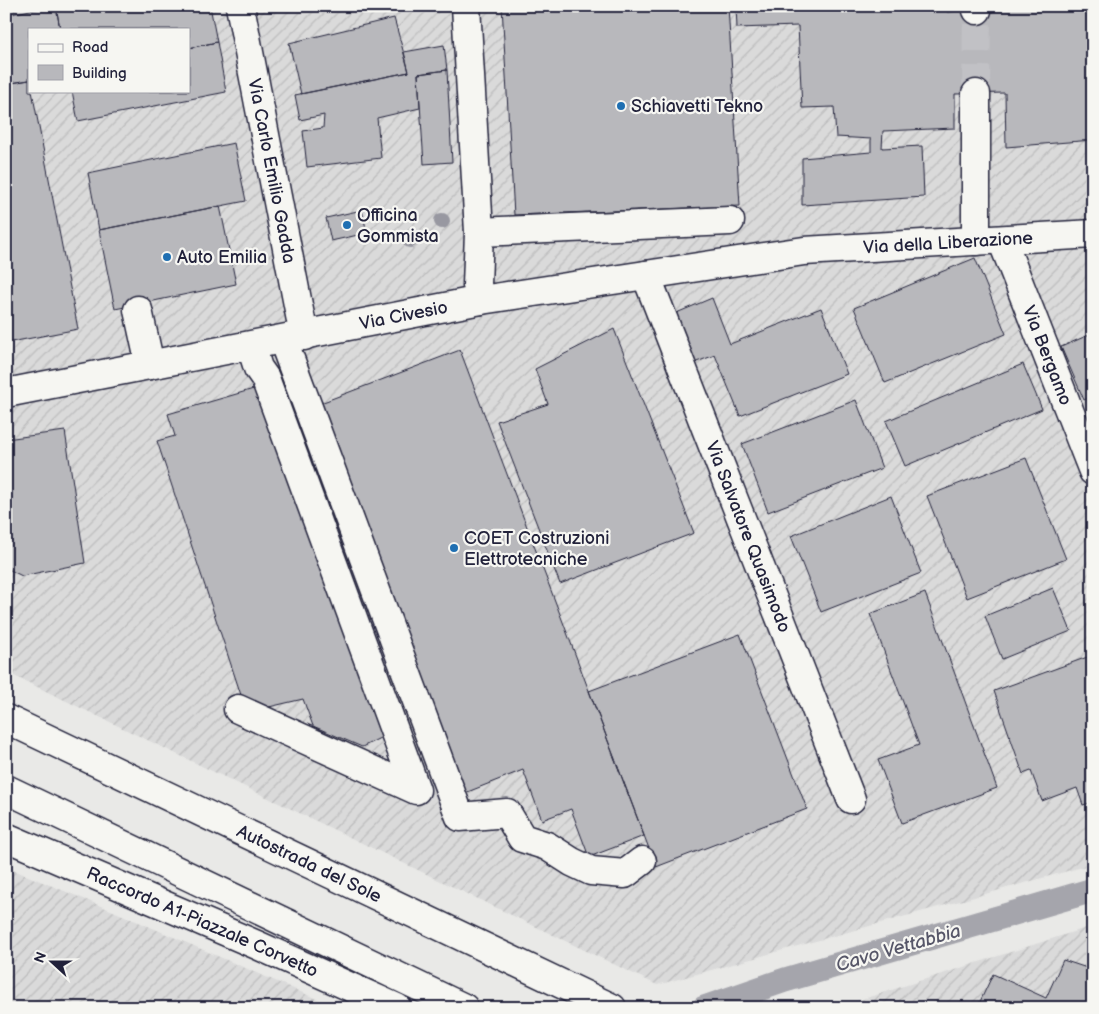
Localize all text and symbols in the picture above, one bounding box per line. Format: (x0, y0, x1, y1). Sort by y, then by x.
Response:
legend (28, 28, 190, 92)
text: Road (72, 38, 108, 57)
text: Building (72, 64, 127, 83)
street label: Via Carlo Emilio Gadda (243, 77, 300, 265)
place label: Schiavetti Tekno (631, 96, 763, 117)
marker: Schiavetti Tekno (615, 100, 627, 112)
place label: Officina Gommista (357, 205, 439, 247)
marker: Officina Gommista (341, 219, 353, 231)
street label: Via della Liberazione (863, 228, 1034, 259)
place label: Auto Emilia (177, 247, 267, 268)
marker: Auto Emilia (161, 251, 173, 263)
street label: Via Civesio (358, 297, 449, 335)
street label: Via Bergamo (1018, 303, 1076, 408)
street label: Via Salvatore Quasimodo (701, 438, 795, 636)
place label: COET Costruzioni Elettrotecniche (464, 528, 609, 570)
marker: COET Costruzioni Elettrotecniche (448, 542, 460, 554)
street label: Autostrada del Sole (233, 821, 385, 908)
street label: Raccordo A1-Piazzale Corvetto (83, 863, 321, 982)
water label: Cavo Vettabbia (833, 920, 963, 977)
north arrow (28, 936, 78, 986)
text: N (31, 950, 50, 965)

